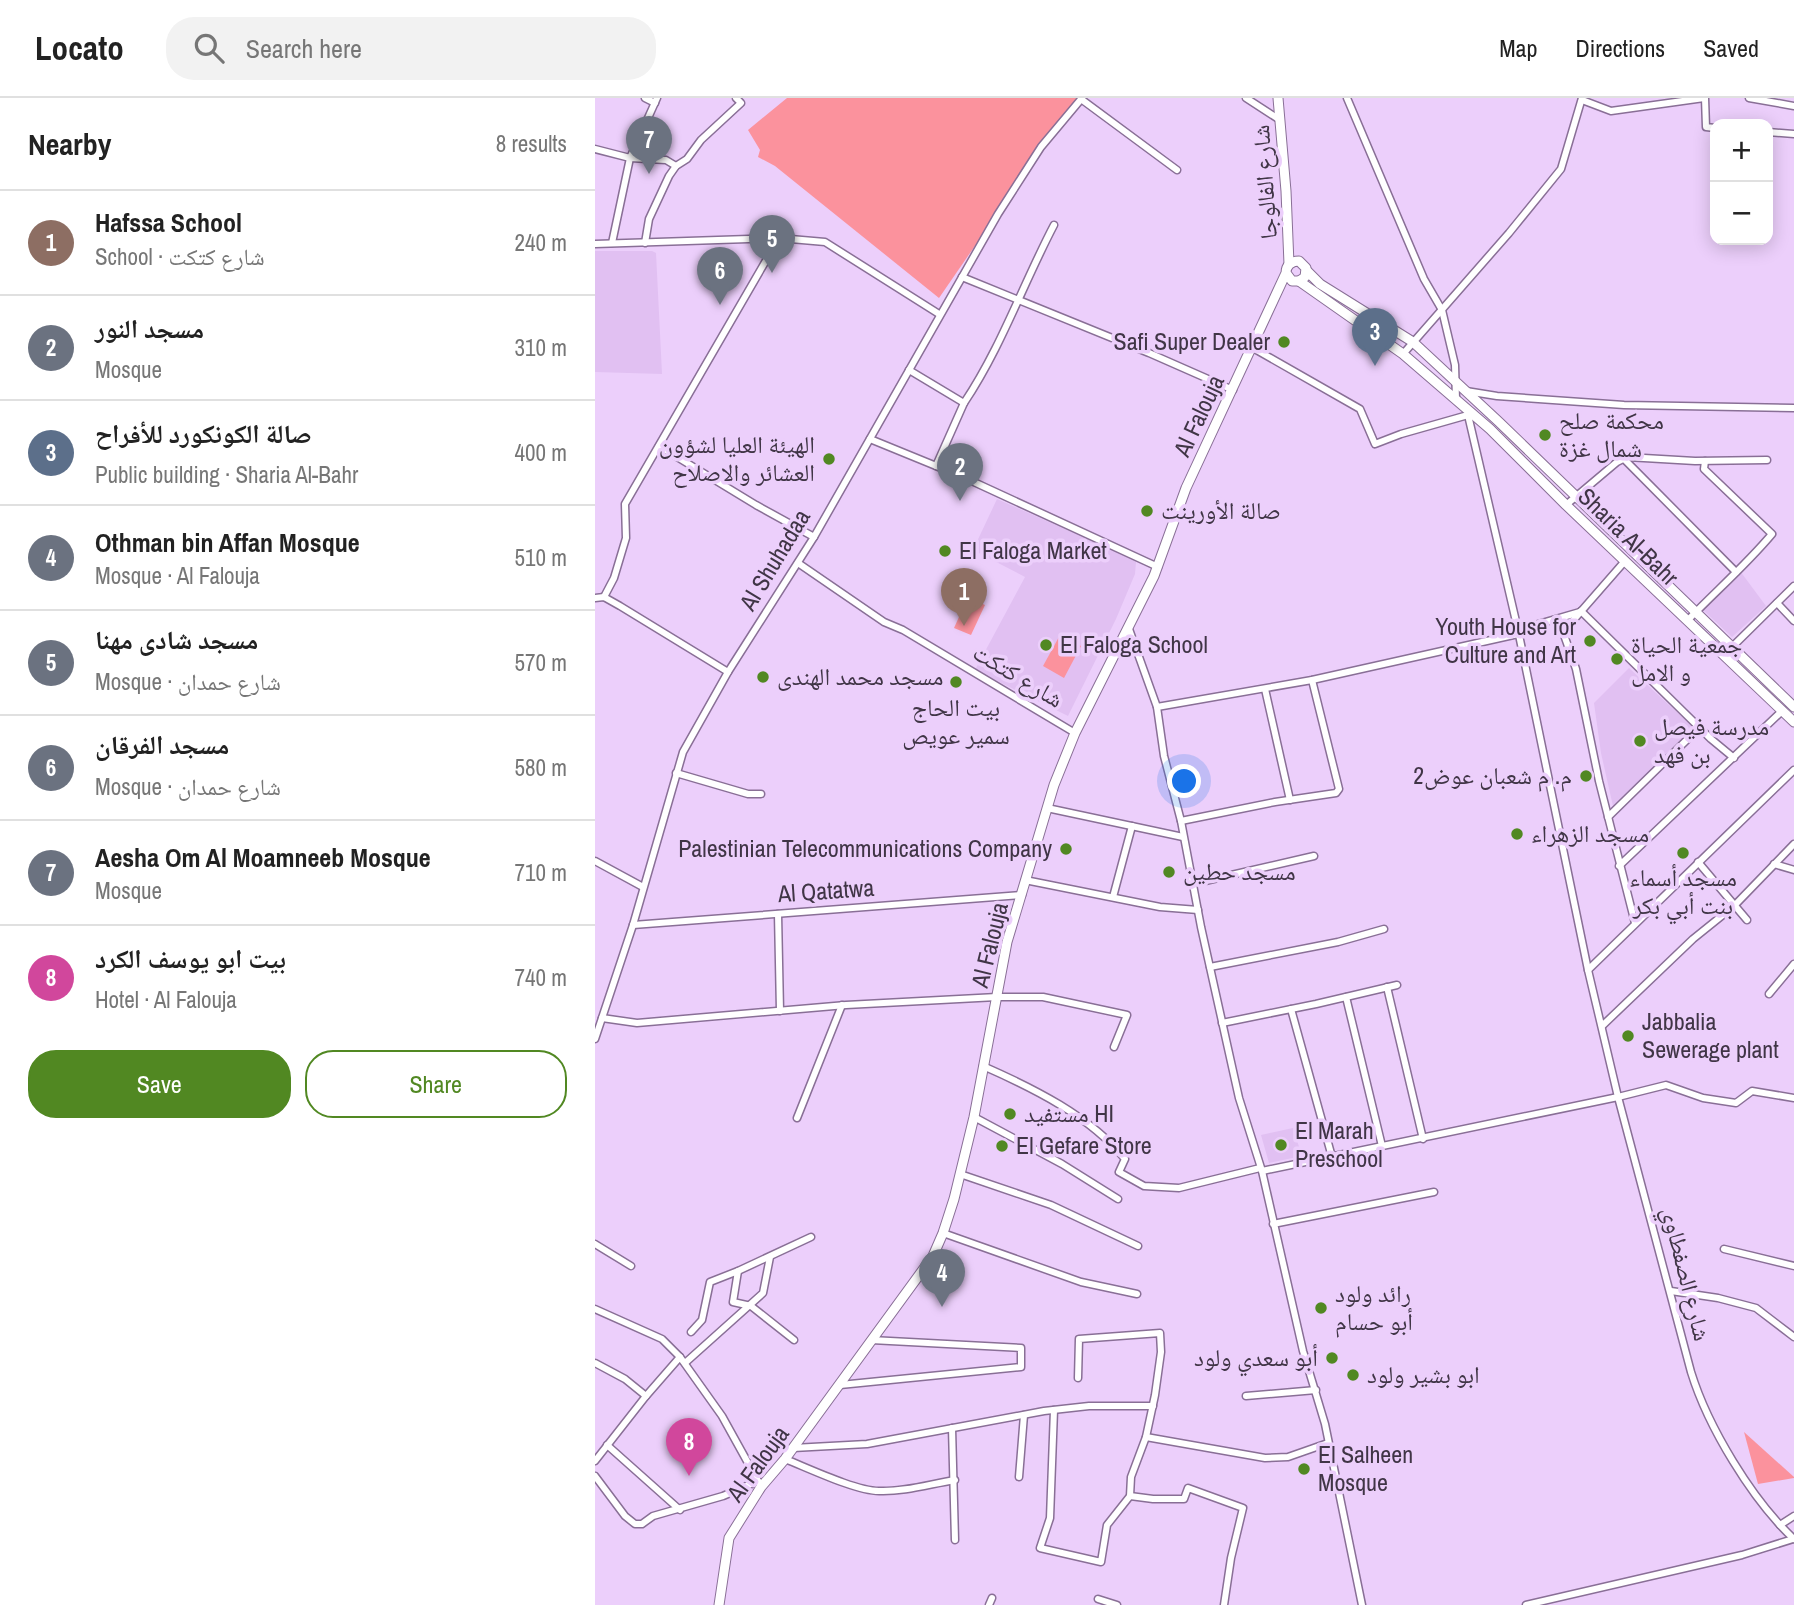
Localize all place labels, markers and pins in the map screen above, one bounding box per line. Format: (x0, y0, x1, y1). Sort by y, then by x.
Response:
pin: 7 (626, 116, 672, 174)
pin: 5 (749, 215, 795, 273)
pin: 6 (697, 247, 743, 305)
pin: 3 (1352, 308, 1398, 366)
place label: Safi Super Dealer (1114, 325, 1270, 357)
marker: Safi Super Dealer (1276, 334, 1292, 350)
place label: محكمة صلح شمال غزة (1559, 404, 1664, 464)
marker: محكمة صلح شمال غزة (1537, 427, 1553, 443)
place label: الهيئة العليا لشؤون العشائر والاصلاح (659, 428, 815, 488)
pin: 2 (937, 443, 983, 501)
marker: الهيئة العليا لشؤون العشائر والاصلاح (821, 451, 837, 467)
place label: صالة الأورينت (1161, 494, 1281, 526)
marker: صالة الأورينت (1139, 503, 1155, 519)
place label: El Faloga Market (959, 534, 1107, 566)
marker: El Faloga Market (937, 543, 953, 559)
pin: 1 (941, 568, 987, 626)
place label: Youth House for Culture and Art (1435, 610, 1577, 670)
place label: El Faloga School (1060, 628, 1208, 660)
place label: جمعية الحياة و الامل (1631, 628, 1742, 688)
marker: Youth House for Culture and Art (1582, 633, 1598, 649)
marker: El Faloga School (1038, 637, 1054, 653)
marker: جمعية الحياة و الامل (1609, 651, 1625, 667)
place label: مسجد محمد الهندى (777, 660, 944, 692)
marker: مسجد محمد الهندى (755, 669, 771, 685)
marker: بيت الحاج سمير عويص (948, 674, 964, 690)
place label: بيت الحاج سمير عويص (902, 691, 1010, 751)
place label: مدرسة فيصل بن فهد (1654, 710, 1769, 770)
marker: مدرسة فيصل بن فهد (1632, 733, 1648, 749)
place label: م. م شعبان عوض2 (1413, 759, 1572, 792)
marker: م. م شعبان عوض2 (1578, 768, 1594, 784)
place label: مسجد الزهراء (1531, 817, 1649, 849)
marker: مسجد الزهراء (1509, 826, 1525, 842)
place label: Palestinian Telecommunications Company (678, 832, 1052, 864)
marker: Palestinian Telecommunications Company (1058, 841, 1074, 857)
marker: مسجد أسماء بنت أبي بكر (1675, 845, 1691, 861)
place label: مسجد حطين (1183, 855, 1296, 887)
place label: مسجد أسماء بنت أبي بكر (1629, 861, 1737, 925)
marker: مسجد حطين (1161, 864, 1177, 880)
place label: Jabbalia Sewerage plant (1642, 1005, 1779, 1065)
marker: Jabbalia Sewerage plant (1620, 1028, 1636, 1044)
place label: مستفيد HI (1024, 1097, 1114, 1129)
marker: مستفيد HI (1002, 1106, 1018, 1122)
place label: El Marah Preschool (1295, 1114, 1383, 1174)
place label: El Gefare Store (1016, 1129, 1152, 1161)
marker: El Marah Preschool (1273, 1137, 1289, 1153)
marker: El Gefare Store (994, 1138, 1010, 1154)
pin: 4 (919, 1249, 965, 1307)
place label: رائد ولود أبو حسام (1335, 1277, 1413, 1338)
marker: رائد ولود أبو حسام (1313, 1300, 1329, 1316)
place label: أبو سعدي ولود (1194, 1341, 1318, 1377)
marker: أبو سعدي ولود (1324, 1350, 1340, 1366)
place label: ابو بشير ولود (1367, 1358, 1480, 1390)
marker: ابو بشير ولود (1345, 1367, 1361, 1383)
pin: 8 (666, 1418, 712, 1476)
place label: El Salheen Mosque (1318, 1438, 1413, 1498)
marker: El Salheen Mosque (1296, 1461, 1312, 1477)

